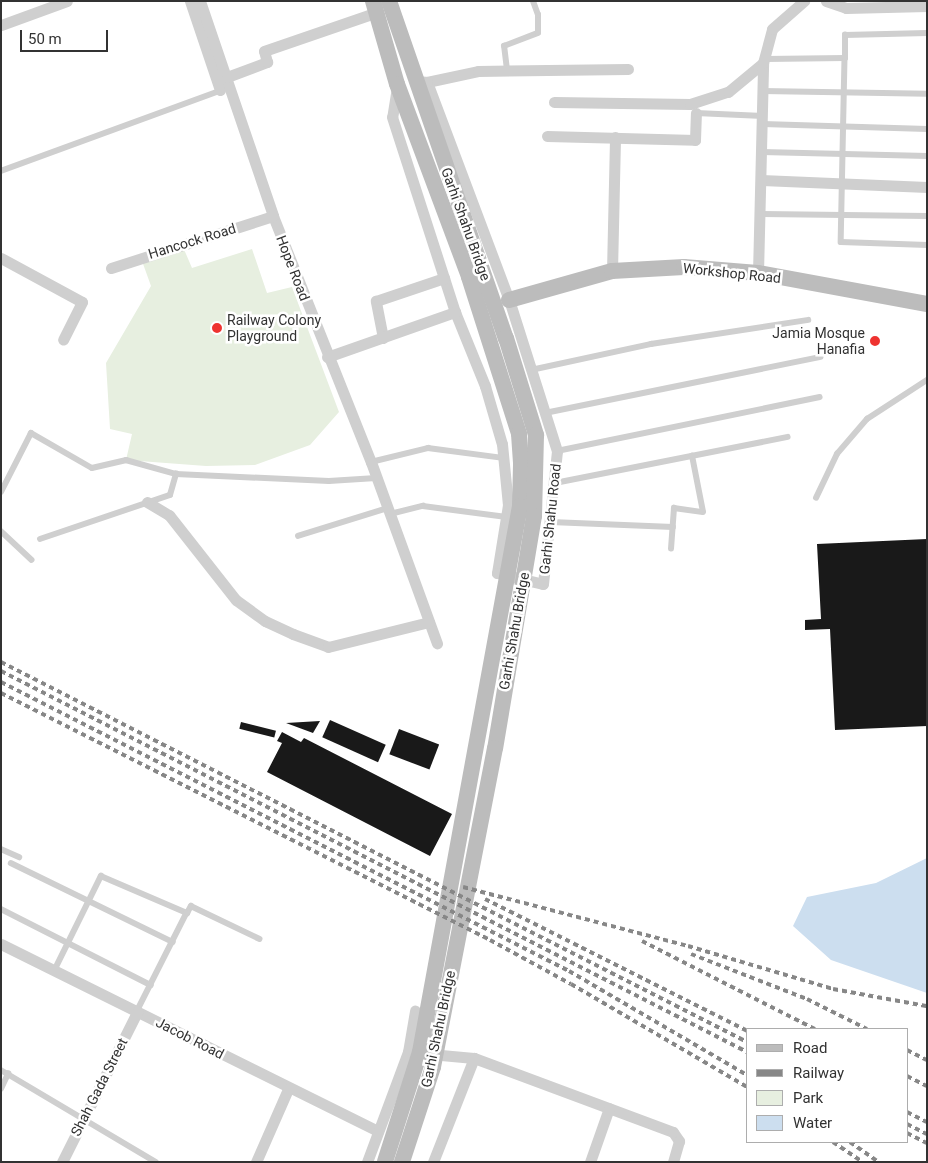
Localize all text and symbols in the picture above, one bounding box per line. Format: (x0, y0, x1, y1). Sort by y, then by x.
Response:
scale bar (22, 20, 110, 52)
text: 50 m (28, 30, 62, 48)
street label: Garhi Shahu Bridge (438, 165, 494, 283)
street label: Hancock Road (146, 220, 238, 262)
street label: Hope Road (273, 233, 313, 303)
street label: Workshop Road (682, 260, 782, 286)
place label: Railway Colony Playground (227, 312, 321, 344)
marker: Railway Colony Playground (211, 322, 223, 334)
place label: Jamia Mosque Hanafia (772, 325, 865, 358)
marker: Jamia Mosque Hanafia (869, 335, 881, 347)
street label: Garhi Shahu Road (536, 463, 564, 575)
street label: Garhi Shahu Bridge (495, 571, 533, 691)
street label: Garhi Shahu Bridge (417, 969, 459, 1089)
street label: Jacob Road (153, 1014, 227, 1062)
legend (746, 1028, 908, 1143)
street label: Shah Gada Street (67, 1035, 131, 1139)
text: Road (793, 1039, 827, 1057)
text: Railway (793, 1064, 844, 1082)
text: Park (793, 1089, 823, 1107)
text: Water (793, 1114, 832, 1132)

